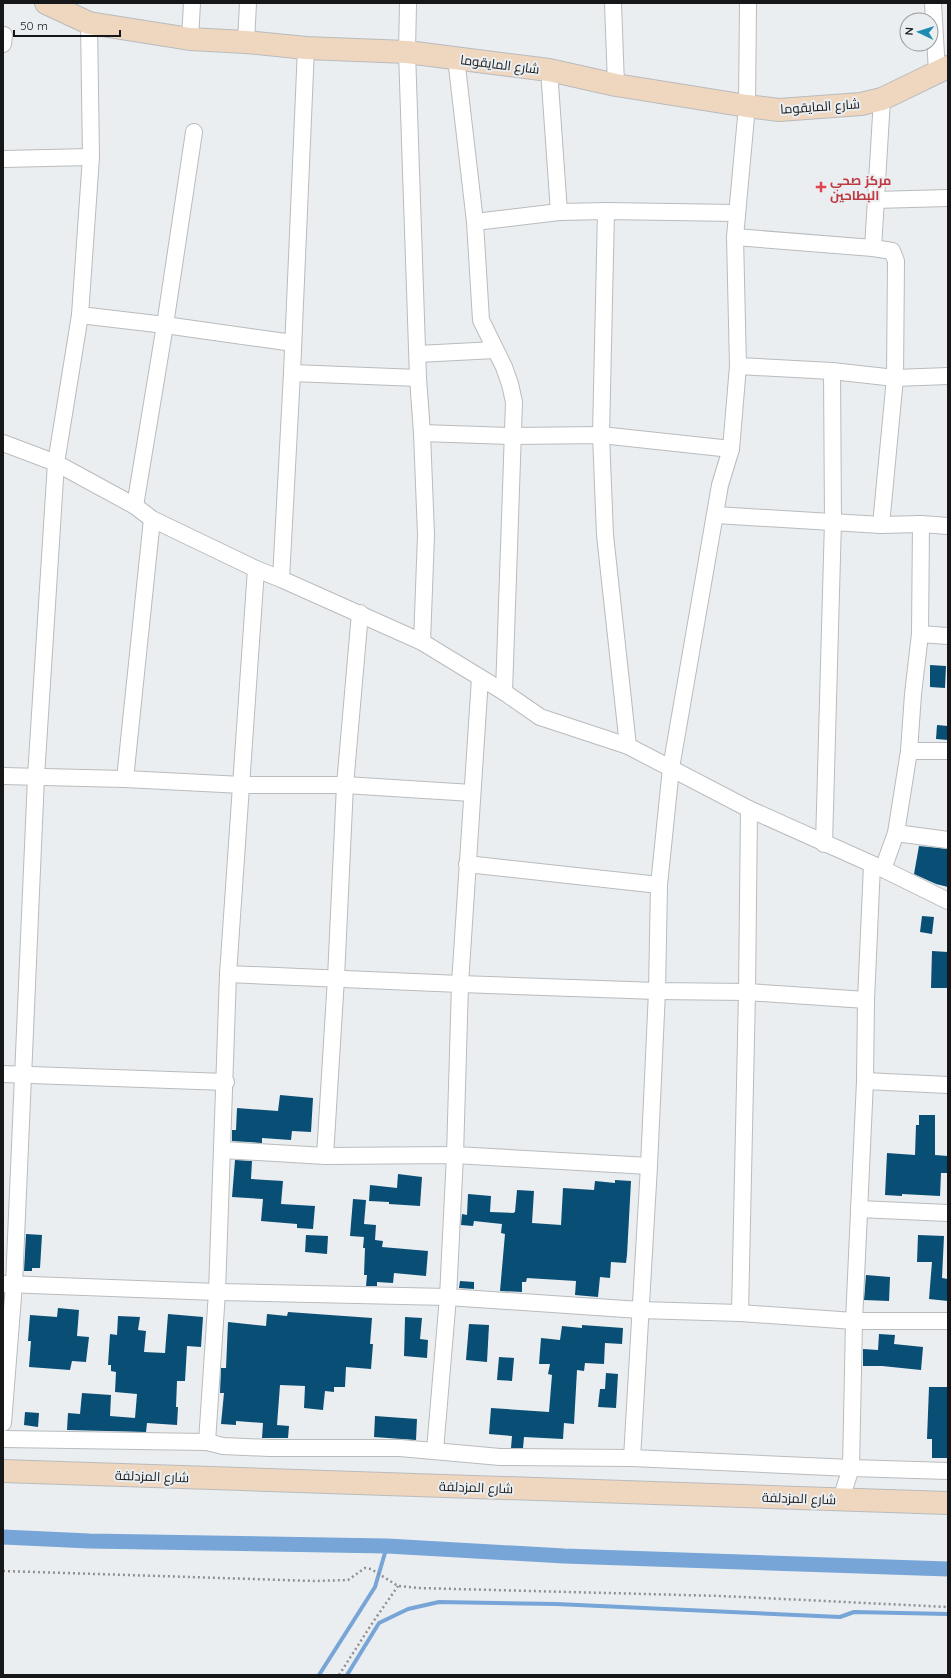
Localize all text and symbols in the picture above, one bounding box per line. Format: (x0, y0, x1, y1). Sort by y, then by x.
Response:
scale bar (14, 12, 120, 38)
north arrow (899, 12, 939, 52)
text: 50 m (20, 18, 48, 33)
text: N (902, 27, 916, 36)
street label: شارع المايقوما (459, 51, 541, 78)
street label: شارع المايقوما (780, 95, 860, 118)
place label: مركز صحي البطاحين (830, 172, 891, 203)
marker: مركز صحي البطاحين (815, 181, 827, 193)
street label: شارع المزدلفة (115, 1467, 189, 1486)
street label: شارع المزدلفة (439, 1478, 513, 1497)
street label: شارع المزدلفة (762, 1489, 836, 1508)

